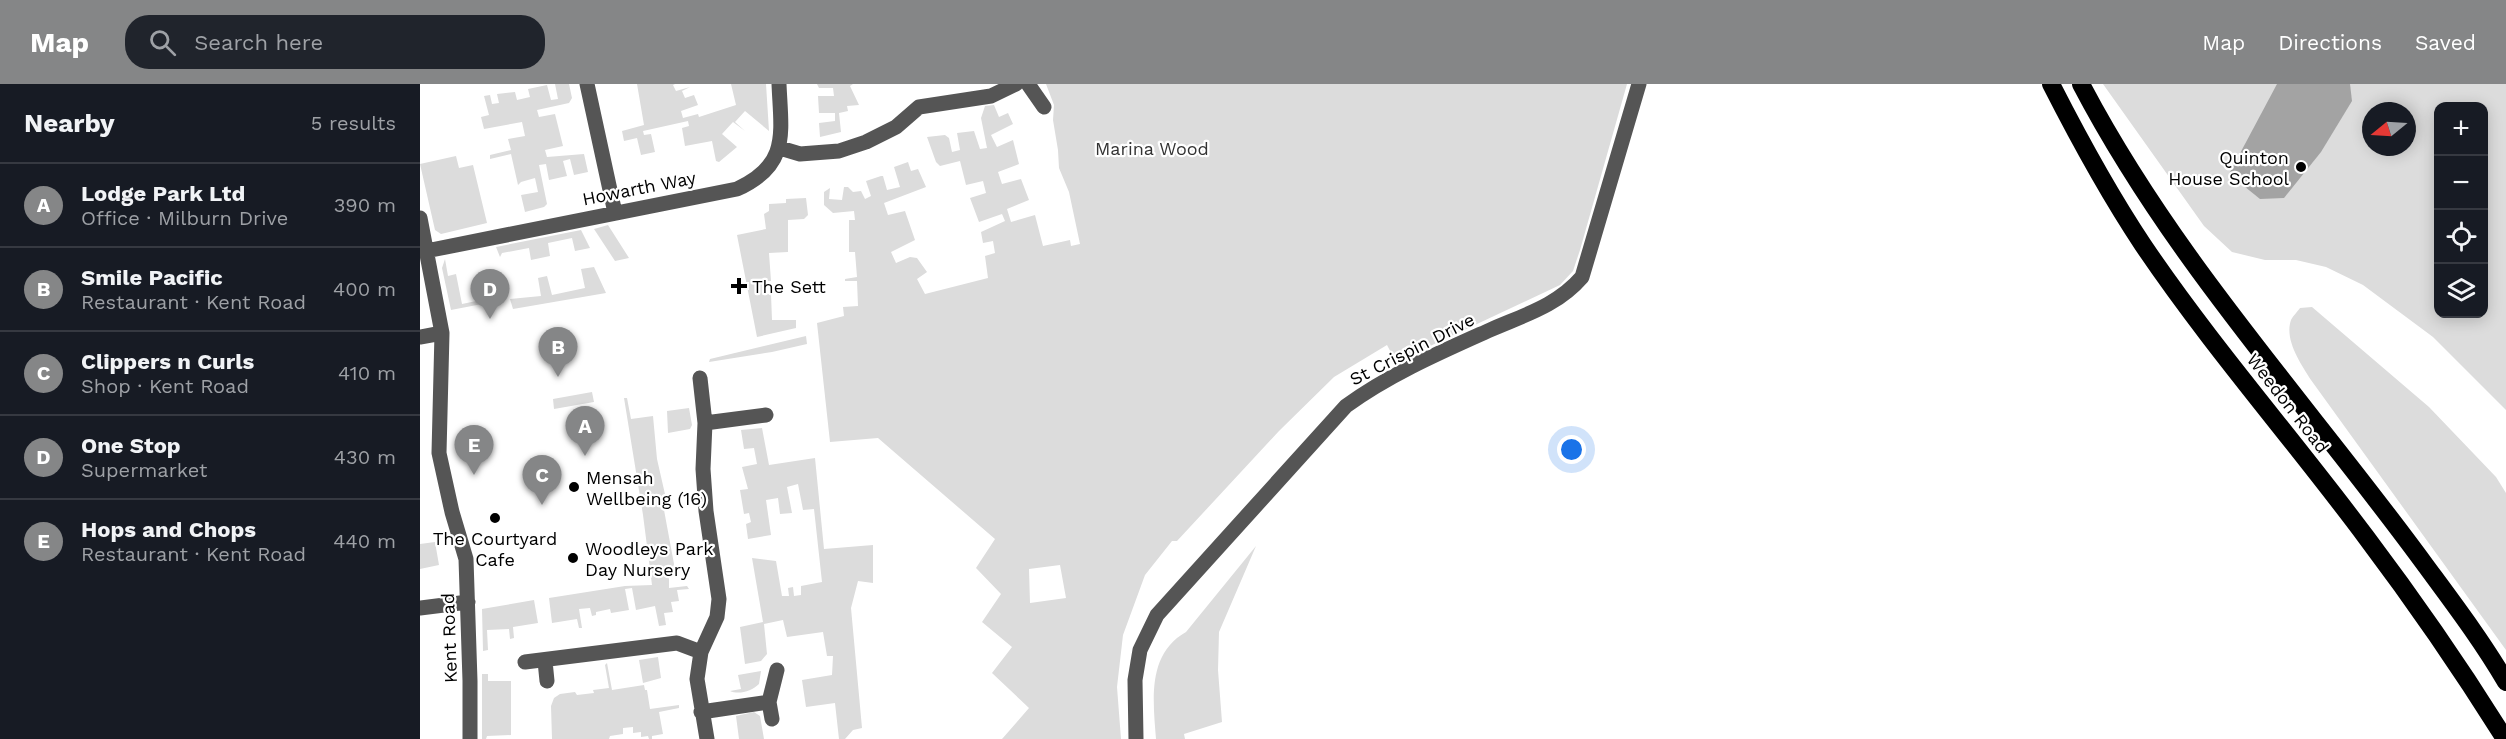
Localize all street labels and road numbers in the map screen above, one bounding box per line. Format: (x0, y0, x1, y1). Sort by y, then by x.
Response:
street label: Howarth Way (580, 167, 698, 209)
street label: St Crispin Drive (1346, 308, 1478, 390)
street label: Weedon Road (2243, 349, 2333, 457)
street label: Kent Road (437, 593, 461, 683)

